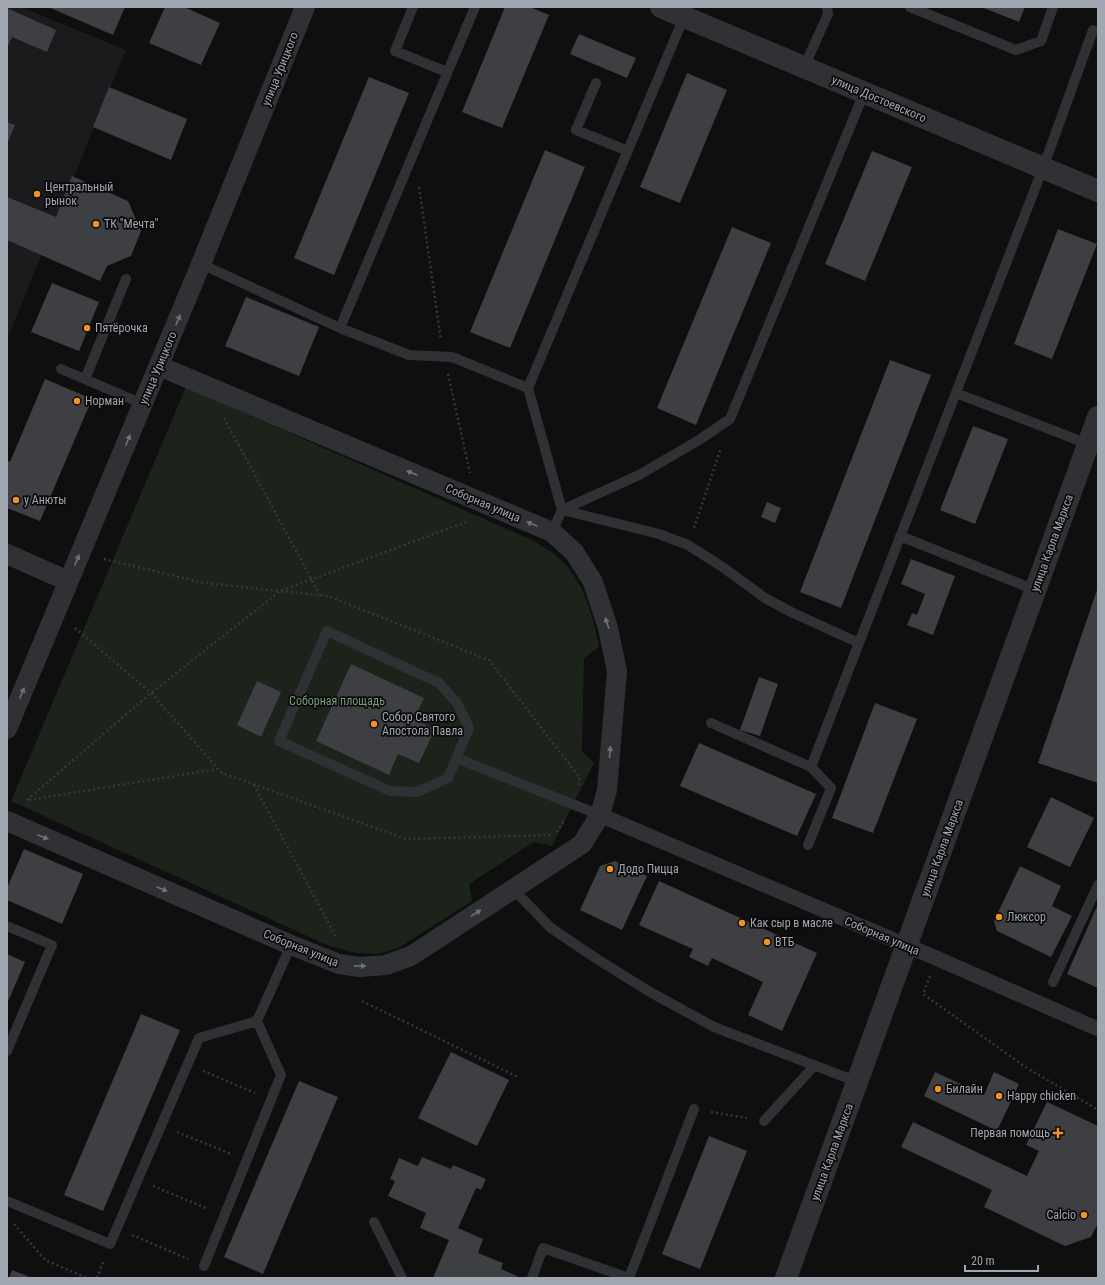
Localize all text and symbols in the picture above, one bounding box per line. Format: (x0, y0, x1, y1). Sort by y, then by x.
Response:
street label: улица Урицкого (259, 30, 301, 108)
street label: улица Достоевского (830, 73, 928, 125)
place label: Центральный рынок (45, 180, 113, 208)
marker: Центральный рынок (32, 189, 42, 199)
place label: ТК "Мечта" (104, 217, 158, 231)
marker: ТК "Мечта" (91, 219, 101, 229)
one-way arrow (175, 314, 181, 325)
place label: Пятёрочка (95, 321, 148, 335)
marker: Пятёрочка (82, 323, 92, 333)
street label: улица Урицкого (136, 329, 180, 407)
place label: Норман (85, 394, 124, 408)
marker: Норман (72, 396, 82, 406)
one-way arrow (125, 433, 131, 445)
one-way arrow (406, 470, 418, 476)
street label: Соборная улица (443, 481, 523, 525)
street label: улица Карла Маркса (1028, 492, 1076, 594)
place label: у Анюты (24, 493, 67, 507)
marker: у Анюты (11, 495, 21, 505)
one-way arrow (526, 521, 537, 527)
one-way arrow (75, 553, 81, 565)
one-way arrow (603, 617, 609, 629)
one-way arrow (19, 687, 25, 698)
park label: Соборная площадь (289, 694, 385, 708)
place label: Собор Святого Апостола Павла (382, 710, 463, 738)
marker: Собор Святого Апостола Павла (369, 719, 379, 729)
one-way arrow (607, 746, 614, 758)
street label: улица Карла Маркса (918, 797, 966, 899)
one-way arrow (37, 834, 48, 840)
place label: Додо Пицца (618, 862, 679, 876)
marker: Додо Пицца (605, 864, 615, 874)
one-way arrow (156, 885, 168, 892)
one-way arrow (471, 909, 481, 917)
place label: Люксор (1007, 910, 1046, 924)
marker: Люксор (994, 912, 1004, 922)
street label: Соборная улица (842, 914, 922, 958)
place label: Как сыр в масле (750, 916, 833, 930)
marker: Как сыр в масле (737, 918, 747, 928)
street label: Соборная улица (261, 927, 341, 970)
place label: ВТБ (775, 935, 795, 949)
marker: ВТБ (762, 937, 772, 947)
one-way arrow (354, 963, 367, 969)
place label: Билайн (946, 1082, 983, 1096)
marker: Билайн (933, 1084, 943, 1094)
place label: Happy chicken (1007, 1089, 1076, 1103)
marker: Happy chicken (994, 1091, 1004, 1101)
street label: улица Карла Маркса (808, 1101, 856, 1203)
place label: Первая помощь (970, 1126, 1050, 1140)
marker: Первая помощь (1053, 1128, 1063, 1138)
place label: Calcio (1046, 1208, 1076, 1222)
marker: Calcio (1079, 1210, 1089, 1220)
scale bar (965, 1247, 1038, 1273)
text: 20 m (971, 1254, 995, 1268)

